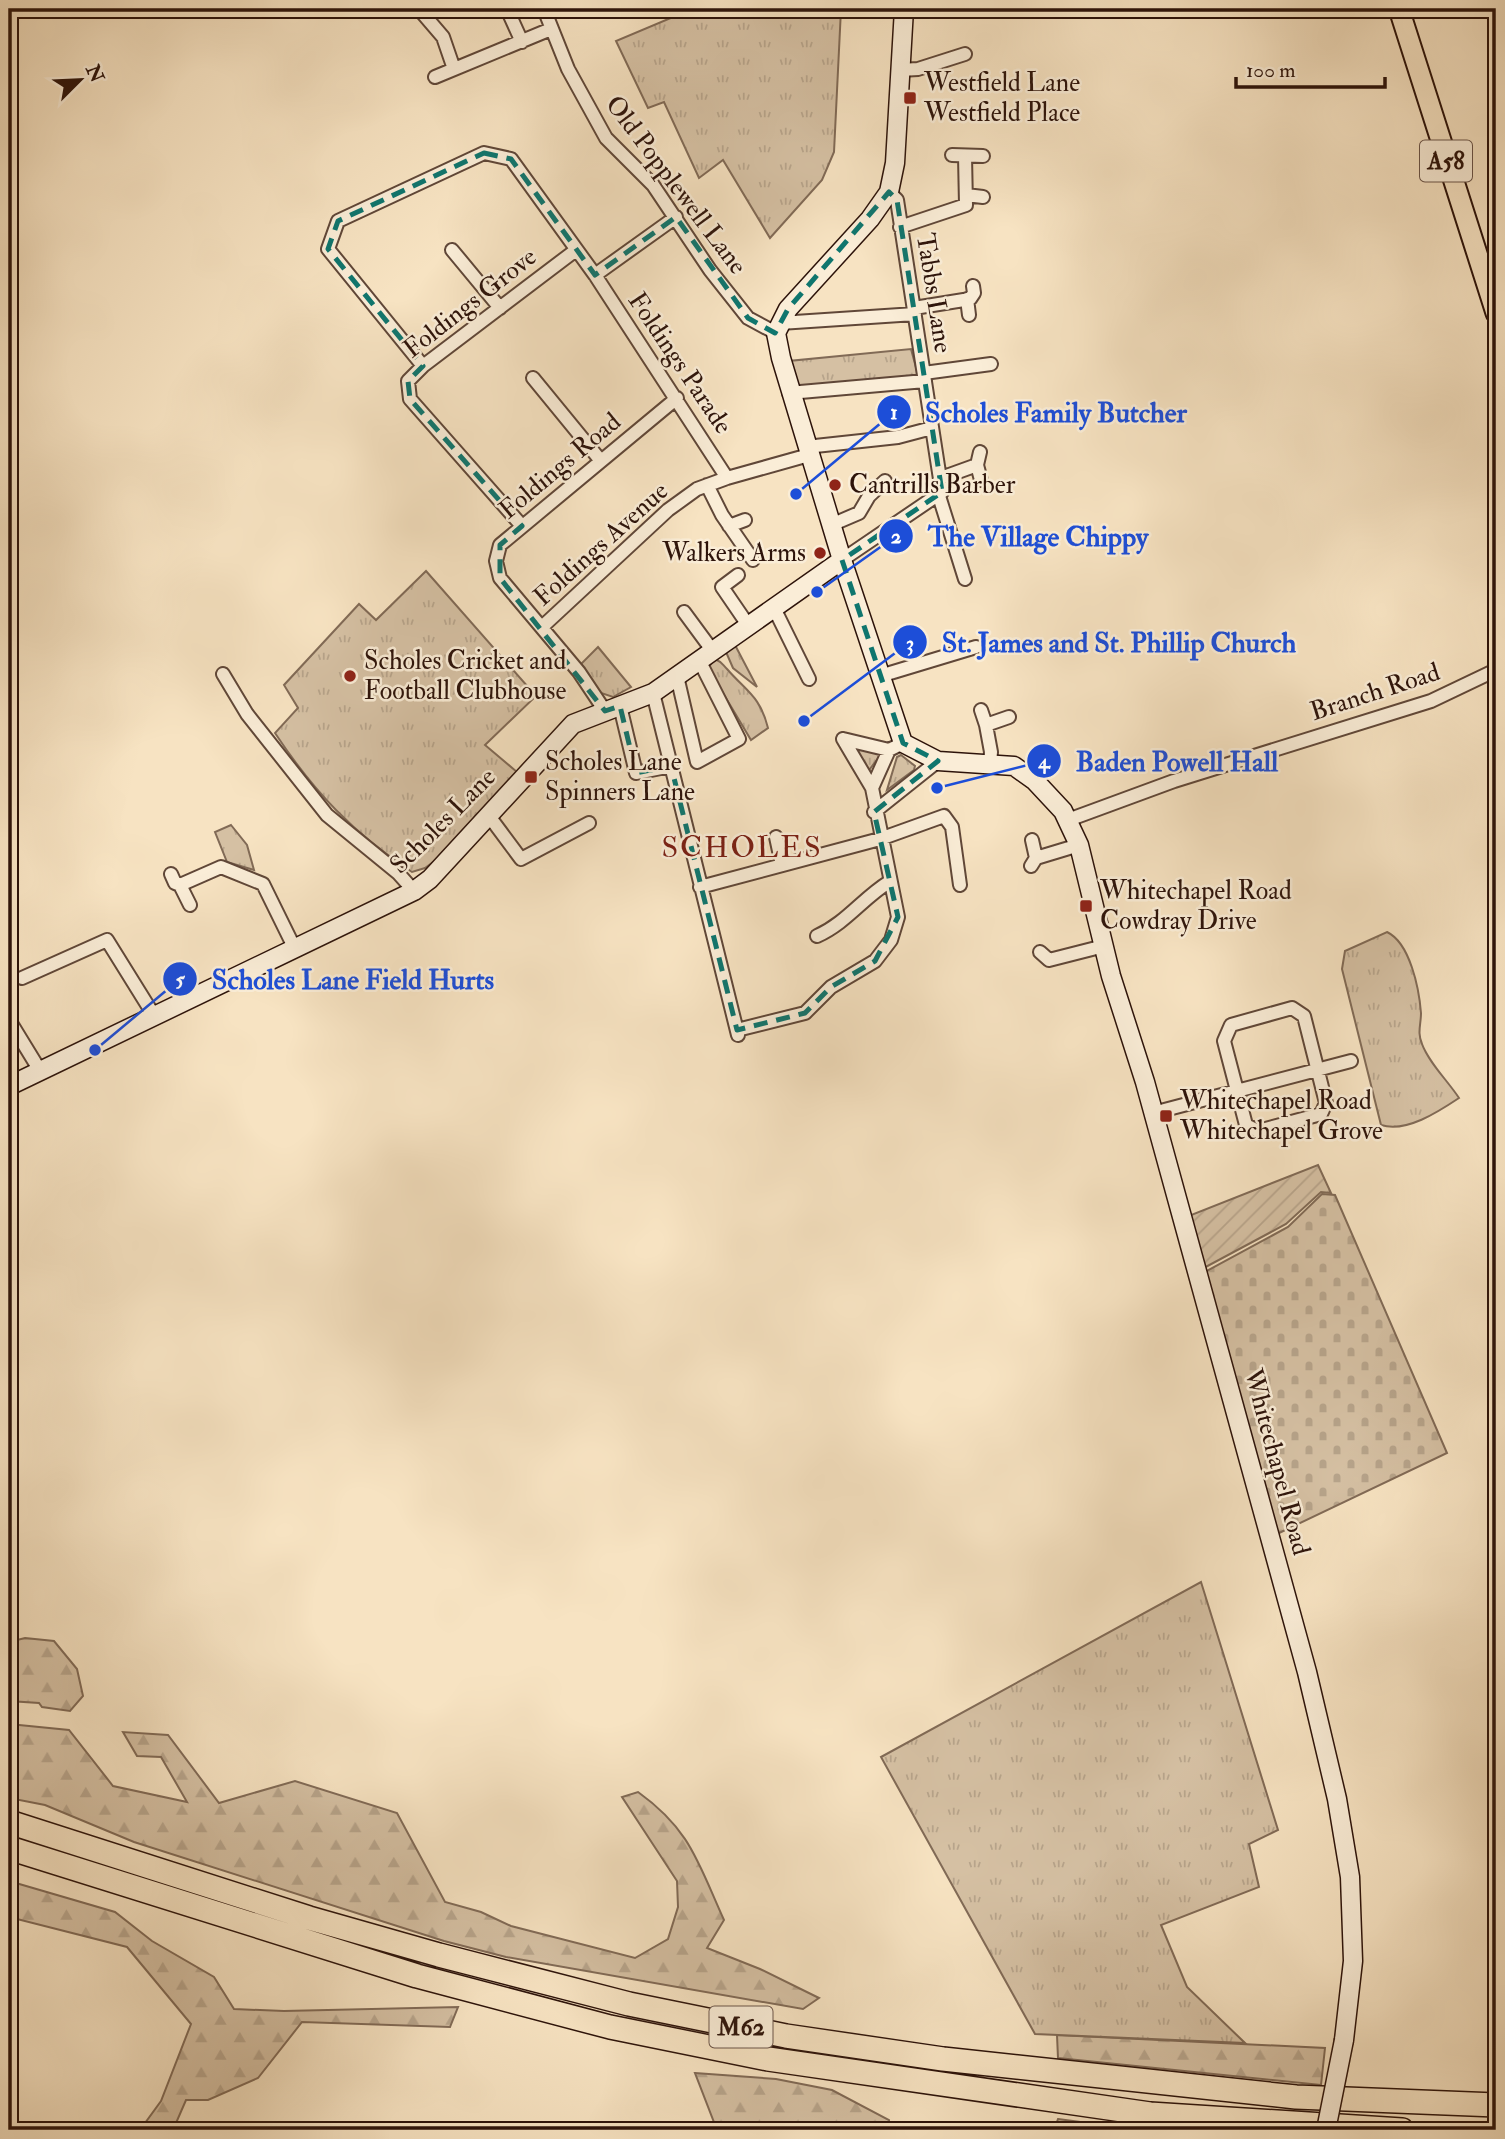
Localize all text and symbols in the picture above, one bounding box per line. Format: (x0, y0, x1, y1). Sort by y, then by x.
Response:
north arrow (46, 46, 116, 116)
scale bar (1236, 46, 1384, 90)
text: 100 m (1246, 57, 1296, 84)
text: N (80, 60, 109, 87)
place label: Westfield Lane Westfield Place (923, 67, 1080, 129)
street label: Old Popplewell Lane (598, 89, 754, 281)
marker: Westfield Lane Westfield Place (902, 90, 918, 106)
road number: A58 (1420, 140, 1472, 182)
street label: Tabbs Lane (909, 231, 959, 355)
street label: Foldings Grove (397, 241, 543, 365)
street label: Foldings Parade (621, 286, 739, 440)
callout: Scholes Family Butcher (877, 387, 1201, 436)
text: Scholes Family Butcher (925, 396, 1187, 431)
text: 1 (890, 399, 898, 426)
street label: Foldings Road (493, 406, 628, 526)
place label: Cantrills Barber (849, 469, 1016, 501)
street label: Foldings Avenue (527, 475, 675, 613)
marker: Cantrills Barber (827, 477, 843, 493)
callout: The Village Chippy (879, 511, 1162, 560)
text: The Village Chippy (927, 520, 1150, 555)
text: 2 (891, 523, 902, 550)
place label: Walkers Arms (661, 537, 806, 569)
marker: Walkers Arms (812, 545, 828, 561)
callout: St. James and St. Phillip Church (893, 618, 1310, 667)
text: St. James and St. Phillip Church (942, 626, 1297, 661)
text: 3 (906, 630, 914, 657)
place label: Scholes Cricket and Football Clubhouse (364, 645, 567, 707)
street label: Branch Road (1306, 656, 1444, 728)
marker: Scholes Cricket and Football Clubhouse (342, 668, 358, 684)
callout: Baden Powell Hall (1027, 737, 1292, 786)
text: Baden Powell Hall (1076, 745, 1279, 780)
place label: Scholes Lane Spinners Lane (545, 746, 695, 809)
text: 4 (1037, 748, 1051, 775)
street label: Scholes Lane (383, 761, 503, 881)
marker: Scholes Lane Spinners Lane (523, 769, 539, 785)
district label: SCHOLES (661, 829, 823, 866)
place label: Whitechapel Road Cowdray Drive (1099, 875, 1292, 937)
marker: Whitechapel Road Cowdray Drive (1078, 898, 1094, 914)
callout: Scholes Lane Field Hurts (163, 954, 508, 1003)
text: Scholes Lane Field Hurts (212, 963, 495, 998)
text: 5 (175, 966, 185, 993)
place label: Whitechapel Road Whitechapel Grove (1179, 1085, 1383, 1148)
marker: Whitechapel Road Whitechapel Grove (1158, 1108, 1174, 1124)
street label: Whitechapel Road (1236, 1364, 1317, 1559)
road number: M62 (710, 2006, 772, 2048)

